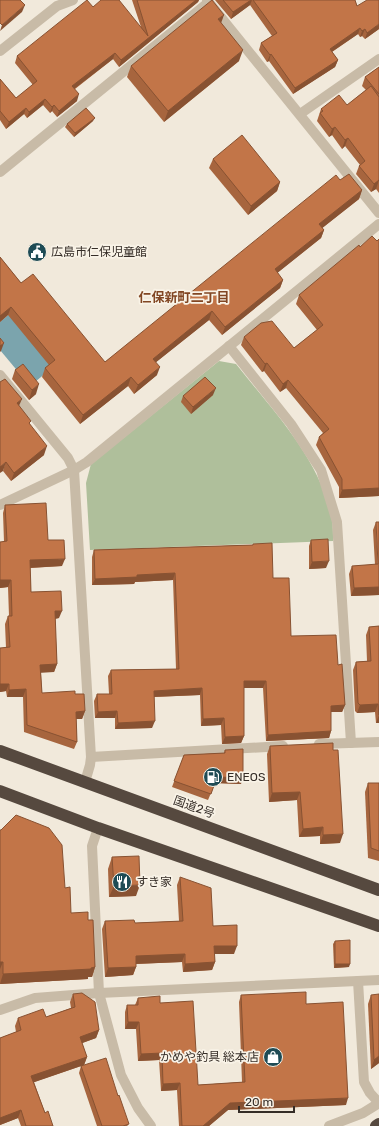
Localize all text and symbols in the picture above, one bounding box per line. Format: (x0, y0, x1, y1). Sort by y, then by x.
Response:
public building icon: 広島市仁保児童館 (26, 241, 48, 263)
place label: 広島市仁保児童館 (51, 245, 147, 259)
district label: 仁保新町二丁目 (138, 290, 230, 305)
fuel station icon: ENEOS (202, 766, 224, 788)
place label: ENEOS (227, 770, 265, 784)
street label: 国道2号 (171, 793, 217, 821)
restaurant icon: すき家 (111, 871, 133, 893)
place label: すき家 (136, 875, 172, 889)
shop icon: かめや釣具 総本店 (262, 1046, 284, 1068)
place label: かめや釣具 総本店 (160, 1050, 259, 1064)
scale bar (239, 1088, 294, 1114)
text: 20 m (245, 1095, 273, 1109)

